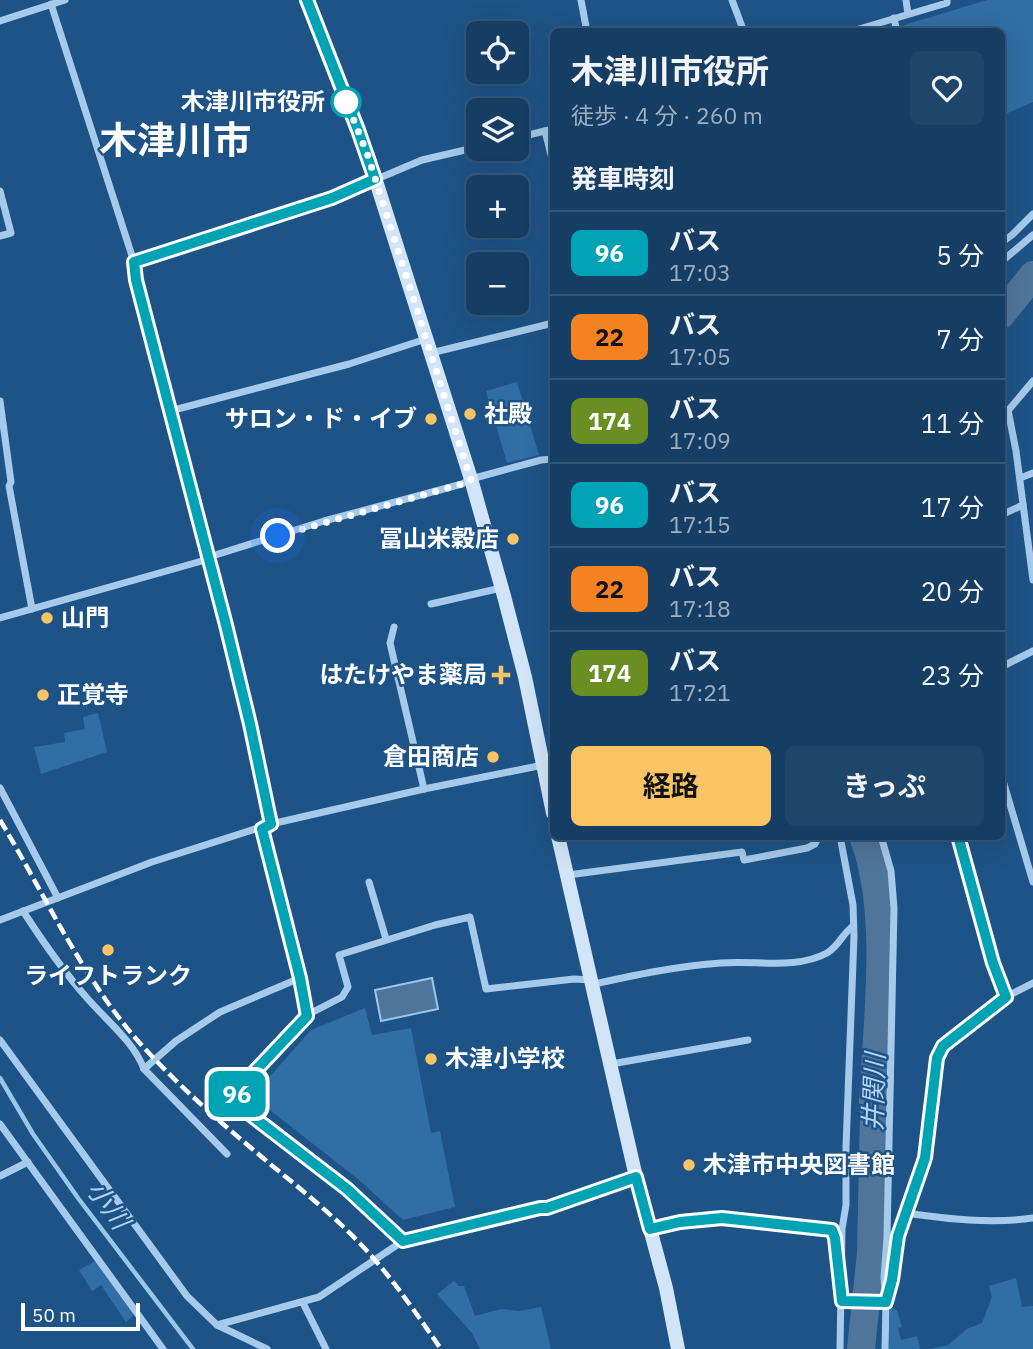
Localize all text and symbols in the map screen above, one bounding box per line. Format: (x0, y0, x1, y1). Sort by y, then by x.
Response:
map controls (466, 21, 529, 315)
button: locate (466, 21, 529, 84)
text: 木津川市役所 (571, 49, 769, 92)
button: heart (910, 51, 984, 125)
place label: 木津川市役所 (181, 85, 325, 117)
marker: 木津川市役所 (331, 87, 361, 117)
button: layers (466, 98, 529, 161)
text: 徒歩 · 4 分 · 260 m (571, 100, 763, 130)
district label: 木津川市 (99, 115, 251, 164)
text: 発車時刻 (571, 161, 675, 195)
button: + (466, 175, 529, 238)
text: バス (669, 223, 721, 257)
text: 96 (595, 237, 624, 269)
text: 5 分 (936, 238, 984, 272)
button: − (466, 252, 529, 315)
text: 17:03 (669, 257, 731, 287)
text: バス (669, 307, 721, 341)
text: 22 (595, 321, 624, 353)
text: 7 分 (936, 322, 984, 356)
text: 17:05 (669, 341, 731, 371)
text: バス (669, 391, 721, 425)
place label: 社殿 (484, 397, 532, 429)
place label: サロン・ド・イブ (225, 402, 417, 434)
text: 174 (588, 405, 631, 437)
marker: 社殿 (462, 406, 478, 422)
text: 11 分 (921, 406, 984, 440)
marker: サロン・ド・イブ (423, 411, 439, 427)
text: 17:09 (669, 425, 731, 455)
text: バス (669, 475, 721, 509)
text: 96 (595, 489, 624, 521)
text: 17 分 (921, 490, 984, 524)
text: 17:15 (669, 509, 731, 539)
your location (260, 518, 295, 553)
place label: 冨山米穀店 (379, 522, 499, 554)
marker: 冨山米穀店 (505, 531, 521, 547)
text: バス (669, 559, 721, 593)
text: 22 (595, 573, 624, 605)
text: 20 分 (921, 574, 984, 608)
text: 17:18 (669, 593, 731, 623)
place label: 山門 (61, 601, 109, 633)
marker: 山門 (39, 610, 55, 626)
text: バス (669, 643, 721, 677)
text: 174 (588, 657, 631, 689)
place label: はたけやま薬局 (319, 658, 487, 690)
text: 23 分 (921, 658, 984, 692)
marker: はたけやま薬局 (493, 667, 509, 683)
text: 17:21 (669, 677, 731, 707)
place label: 正覚寺 (57, 678, 129, 710)
marker: 正覚寺 (35, 687, 51, 703)
place label: 倉田商店 (383, 740, 479, 772)
button: 経路 (571, 746, 771, 826)
button: きっぷ (785, 746, 984, 826)
marker: 倉田商店 (485, 749, 501, 765)
marker: ライフトランク (100, 942, 116, 958)
place label: ライフトランク (24, 959, 192, 991)
place label: 木津小学校 (445, 1042, 565, 1074)
water label: 井関川 (855, 1049, 891, 1132)
marker: 木津小学校 (423, 1051, 439, 1067)
line badge: 96 (205, 1071, 268, 1117)
text: 96 (223, 1078, 251, 1110)
place label: 木津市中央図書館 (703, 1148, 895, 1180)
marker: 木津市中央図書館 (681, 1157, 697, 1173)
water label: 小川 (80, 1173, 140, 1238)
scale bar (21, 1300, 140, 1332)
text: 50 m (32, 1303, 76, 1327)

